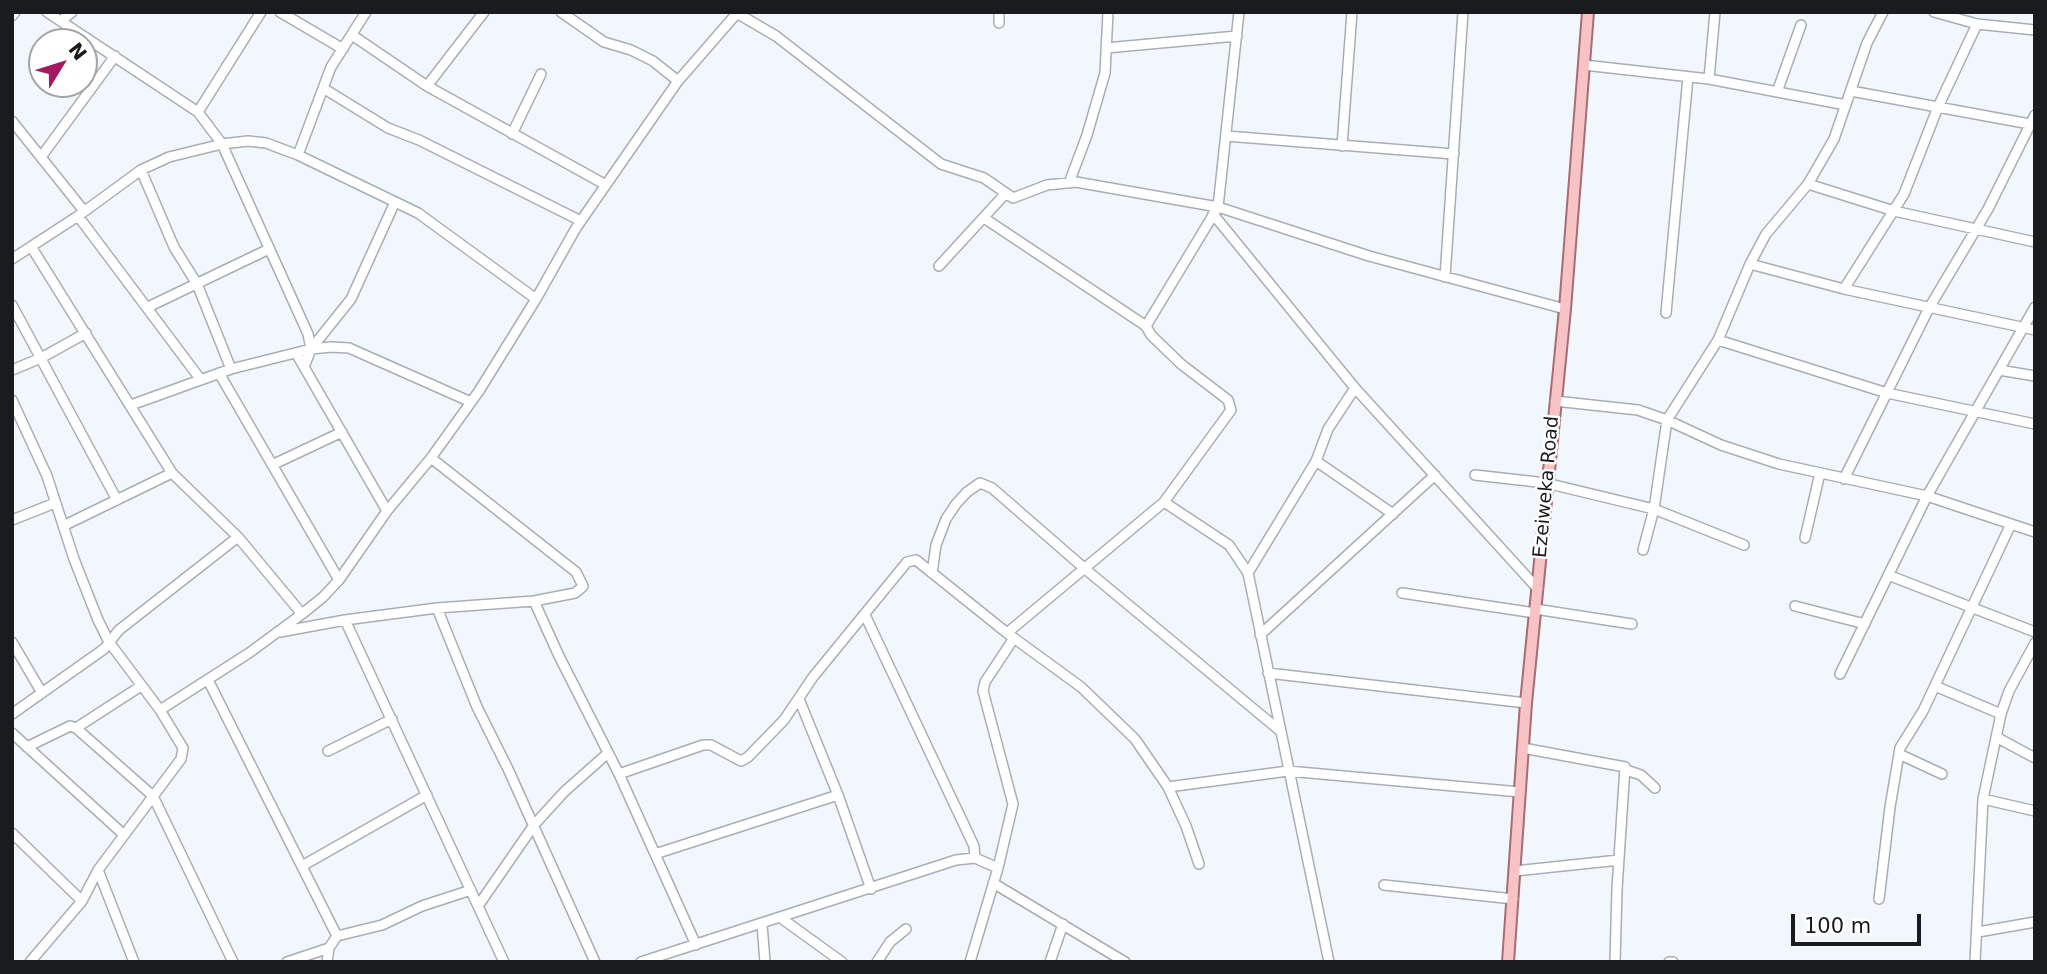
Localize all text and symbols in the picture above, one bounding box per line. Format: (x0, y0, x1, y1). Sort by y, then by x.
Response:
north arrow (28, 28, 98, 98)
text: N (64, 38, 92, 64)
street label: Ezeiweka Road (1529, 415, 1565, 559)
scale bar (1795, 900, 1924, 944)
text: 100 m (1804, 914, 1871, 938)

